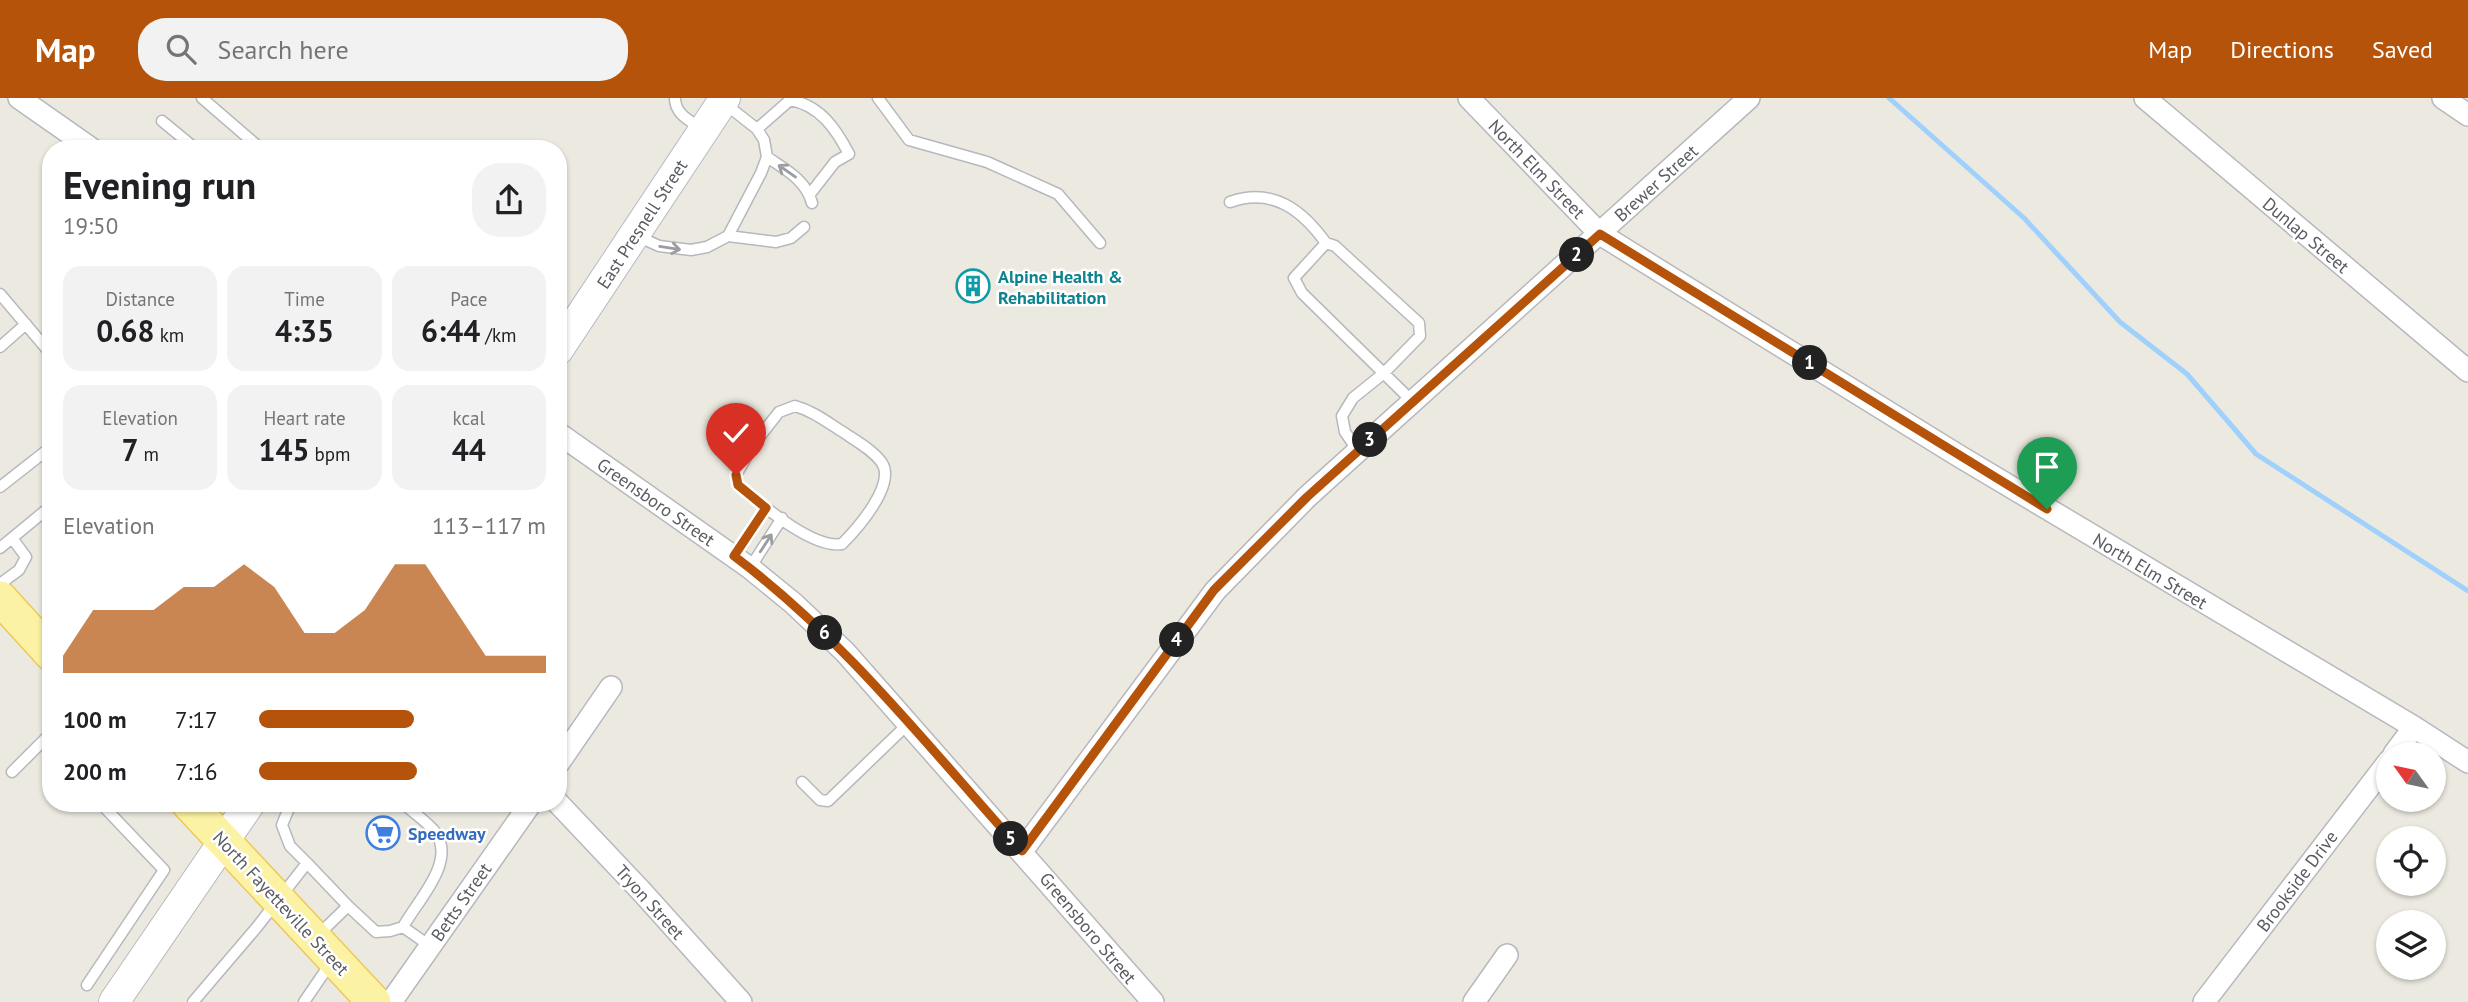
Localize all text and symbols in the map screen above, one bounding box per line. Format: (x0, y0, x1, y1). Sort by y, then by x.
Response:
search box (138, 18, 628, 81)
text: Map (35, 28, 96, 71)
icon: search (162, 30, 200, 68)
text: Search here (218, 33, 349, 66)
text: Map (2148, 34, 2192, 65)
text: Directions (2230, 34, 2334, 65)
text: Saved (2372, 34, 2433, 65)
street label: North Elm Street (1484, 114, 1590, 224)
street label: Brewer Street (1609, 139, 1703, 227)
street label: East Presnell Street (592, 155, 692, 293)
text: Evening run (63, 160, 256, 209)
button: share (472, 163, 546, 237)
one-way arrow (778, 164, 797, 178)
street label: Dunlap Street (2258, 192, 2354, 278)
text: 19:50 (63, 211, 118, 240)
pin: 2 (1560, 238, 1594, 272)
one-way arrow (658, 242, 681, 255)
text: 2 (1571, 242, 1582, 266)
place label: Alpine Health & Rehabilitation (998, 265, 1123, 309)
building icon: Alpine Health & Rehabilitation (954, 267, 992, 305)
text: Distance (105, 287, 175, 311)
text: Time (284, 287, 325, 311)
text: Pace (450, 287, 487, 311)
text: 0.68 (96, 311, 155, 350)
text: 4:35 (275, 311, 334, 350)
text: 6:44 (421, 311, 480, 350)
text: km (155, 323, 184, 347)
text: /km (480, 323, 517, 347)
pin: 1 (1792, 345, 1828, 380)
text: 1 (1804, 350, 1815, 374)
pin (706, 403, 766, 475)
text: Elevation (102, 406, 178, 430)
text: Heart rate (263, 406, 346, 430)
text: kcal (453, 406, 485, 430)
icon: check (717, 414, 755, 452)
pin: 3 (1352, 422, 1388, 458)
text: 3 (1364, 427, 1375, 451)
text: 7 (121, 430, 138, 469)
text: 145 (258, 430, 309, 469)
text: 44 (452, 430, 486, 469)
pin (2017, 437, 2077, 509)
text: m (138, 442, 159, 466)
text: bpm (309, 442, 351, 466)
icon: arrive (2028, 448, 2066, 486)
street label: Greensboro Street (593, 453, 719, 551)
text: Elevation (63, 511, 155, 540)
text: 113–117 m (432, 511, 546, 540)
street label: North Elm Street (2089, 528, 2211, 614)
one-way arrow (759, 534, 773, 553)
pin: 6 (808, 616, 842, 650)
text: 6 (819, 620, 830, 644)
pin: 4 (1160, 622, 1194, 658)
text: 4 (1171, 627, 1182, 651)
text: 100 m (63, 705, 126, 734)
text: 7:17 (175, 705, 218, 734)
north arrow (2376, 742, 2446, 812)
map controls (2376, 742, 2446, 980)
text: 200 m (63, 757, 126, 786)
text: 7:16 (175, 757, 218, 786)
supermarket icon: Speedway (364, 814, 402, 852)
place label: Speedway (408, 822, 486, 845)
pin: 5 (993, 822, 1028, 856)
street label: North Fayetteville Street (208, 826, 354, 980)
text: 5 (1005, 826, 1016, 850)
street label: Brookside Drive (2251, 826, 2343, 936)
button: locate (2376, 826, 2446, 896)
street label: Betts Street (426, 858, 496, 946)
street label: Tryon Street (610, 860, 690, 944)
street label: Greensboro Street (1035, 868, 1141, 988)
button: layers (2376, 910, 2446, 980)

